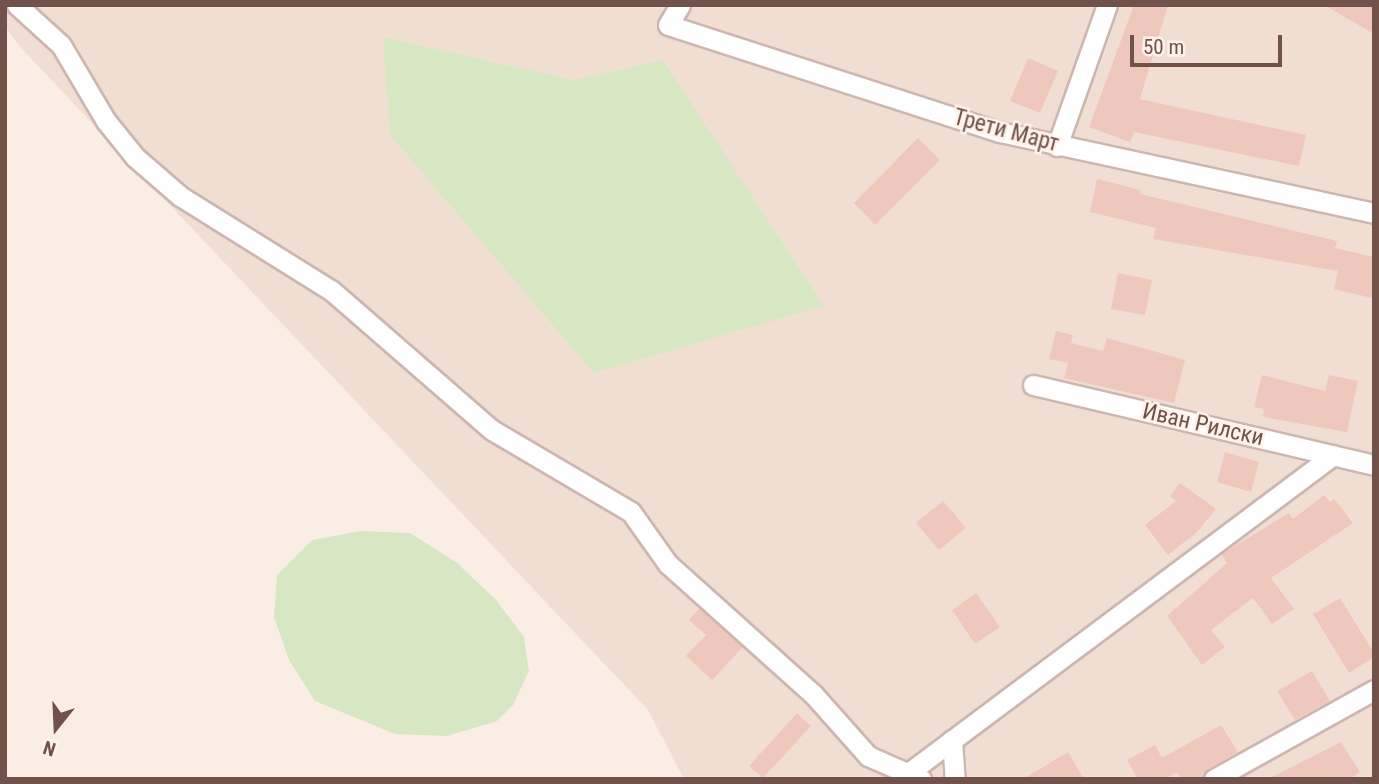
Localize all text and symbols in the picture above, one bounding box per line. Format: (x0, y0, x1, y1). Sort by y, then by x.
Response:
scale bar (1134, 21, 1286, 65)
text: 50 m (1143, 35, 1184, 59)
street label: Трети Март (950, 104, 1062, 158)
street label: Иван Рилски (1140, 398, 1266, 452)
north arrow (21, 693, 91, 763)
text: N (40, 736, 58, 761)

